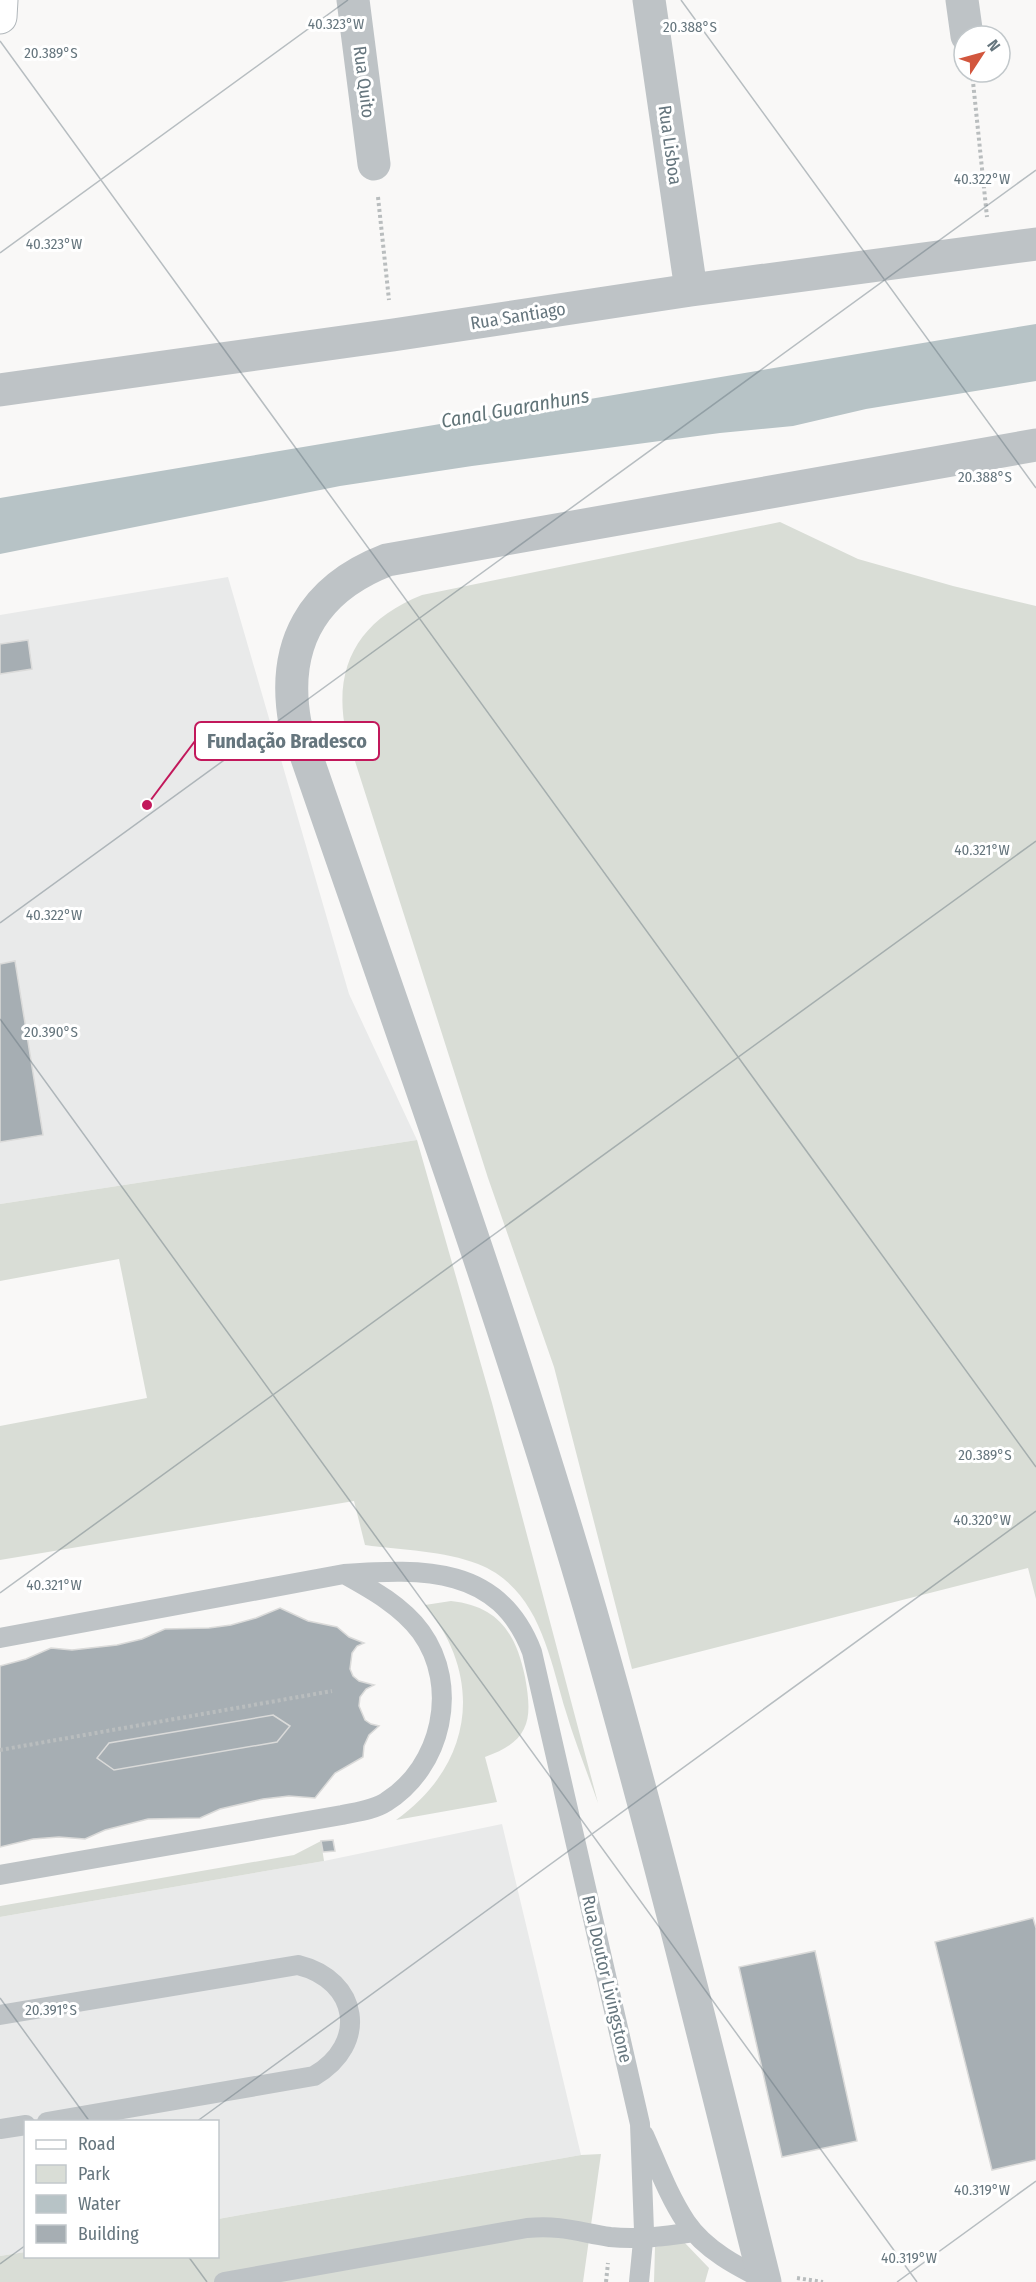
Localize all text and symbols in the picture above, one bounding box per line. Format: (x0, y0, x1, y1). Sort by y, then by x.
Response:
text: 40.323°W (308, 15, 364, 33)
text: 20.388°S (663, 18, 717, 36)
north arrow (952, 24, 1012, 84)
text: N (983, 36, 1004, 55)
text: 20.389°S (24, 44, 78, 62)
street label: Rua Quito (349, 45, 379, 119)
street label: Rua Lisboa (654, 104, 686, 186)
text: 40.322°W (954, 170, 1010, 188)
text: 40.323°W (26, 235, 82, 253)
street label: Rua Santiago (469, 298, 567, 334)
water label: Canal Guaranhuns (439, 383, 591, 433)
text: 20.388°S (958, 468, 1012, 486)
callout: Fundação Bradesco (195, 722, 379, 760)
text: Fundação Bradesco (207, 729, 367, 753)
text: 40.321°W (954, 841, 1010, 859)
text: 40.322°W (26, 906, 82, 924)
text: 20.390°S (24, 1023, 78, 1041)
text: 20.389°S (958, 1446, 1012, 1464)
text: 40.320°W (953, 1511, 1011, 1529)
text: 40.321°W (26, 1576, 82, 1594)
street label: Rua Doutor Livingstone (577, 1893, 637, 2065)
text: 20.391°S (25, 2001, 77, 2019)
legend (24, 2120, 219, 2258)
text: Road (78, 2133, 115, 2155)
text: Park (78, 2163, 111, 2185)
text: 40.319°W (954, 2181, 1010, 2199)
text: Water (78, 2193, 121, 2215)
text: Building (78, 2223, 139, 2245)
text: 40.319°W (881, 2249, 937, 2267)

